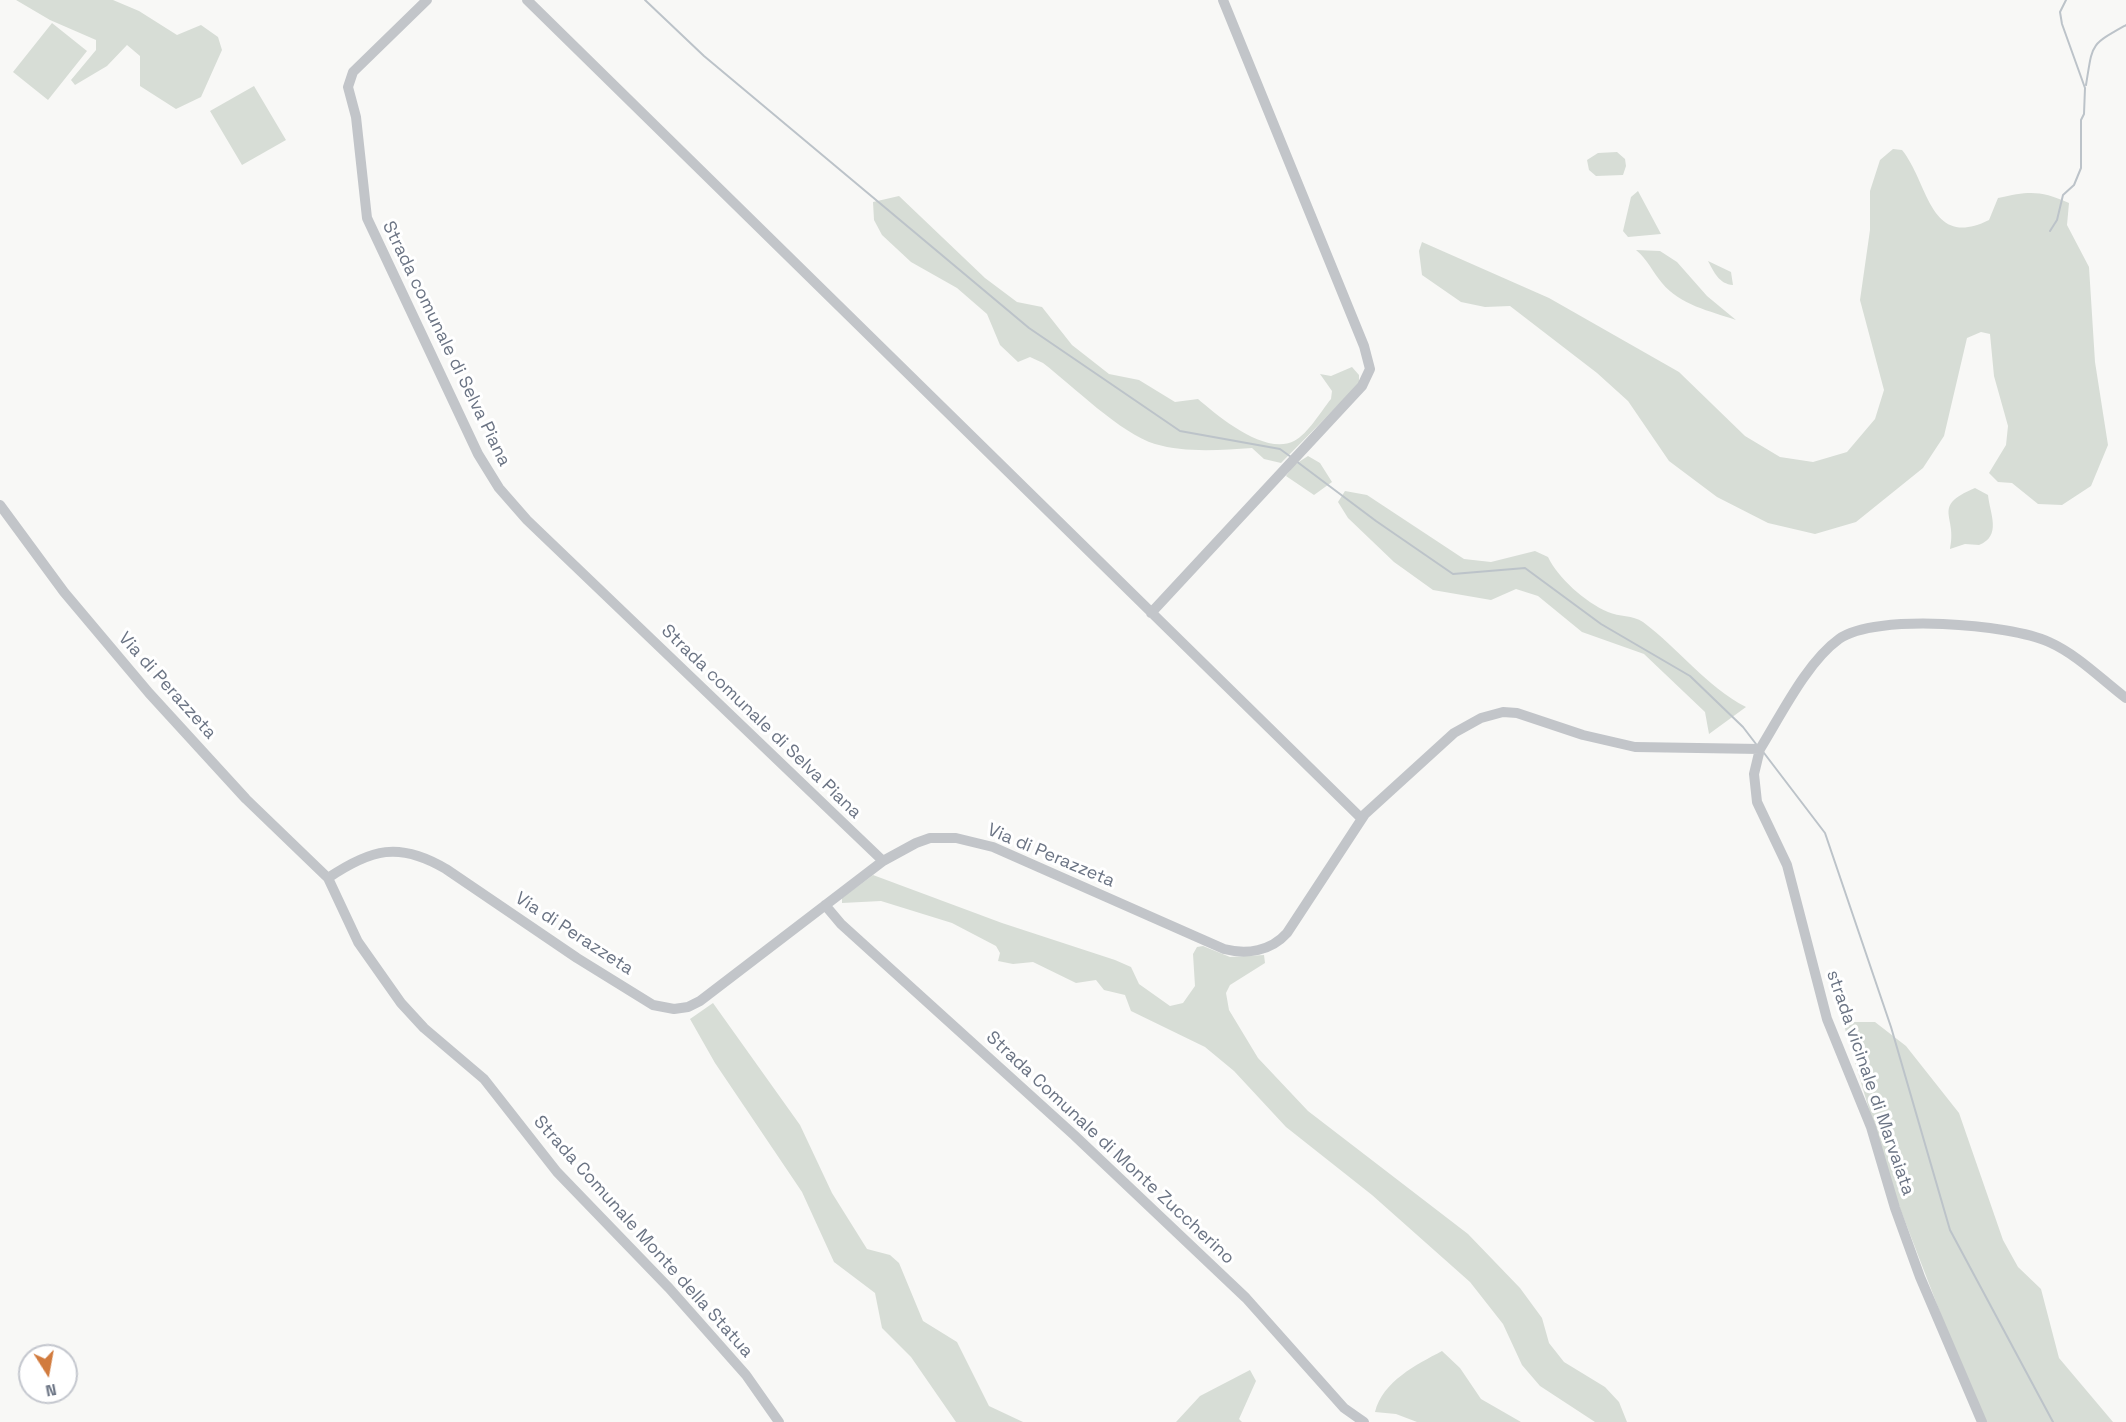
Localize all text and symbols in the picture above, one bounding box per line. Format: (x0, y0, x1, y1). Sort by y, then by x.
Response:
street label: Strada comunale di Selva Piana (377, 218, 515, 470)
street label: Strada comunale di Selva Piana (656, 620, 866, 824)
street label: Via di Perazzeta (113, 628, 221, 744)
street label: Via di Perazzeta (984, 819, 1118, 893)
street label: Via di Perazzeta (511, 888, 637, 980)
street label: strada vicinale di Marvaiata (1821, 967, 1919, 1199)
street label: Strada Comunale di Monte Zuccherino (981, 1027, 1239, 1269)
street label: Strada Comunale Monte della Statua (529, 1112, 757, 1362)
north arrow (18, 1344, 78, 1404)
text: N (44, 1379, 58, 1402)

